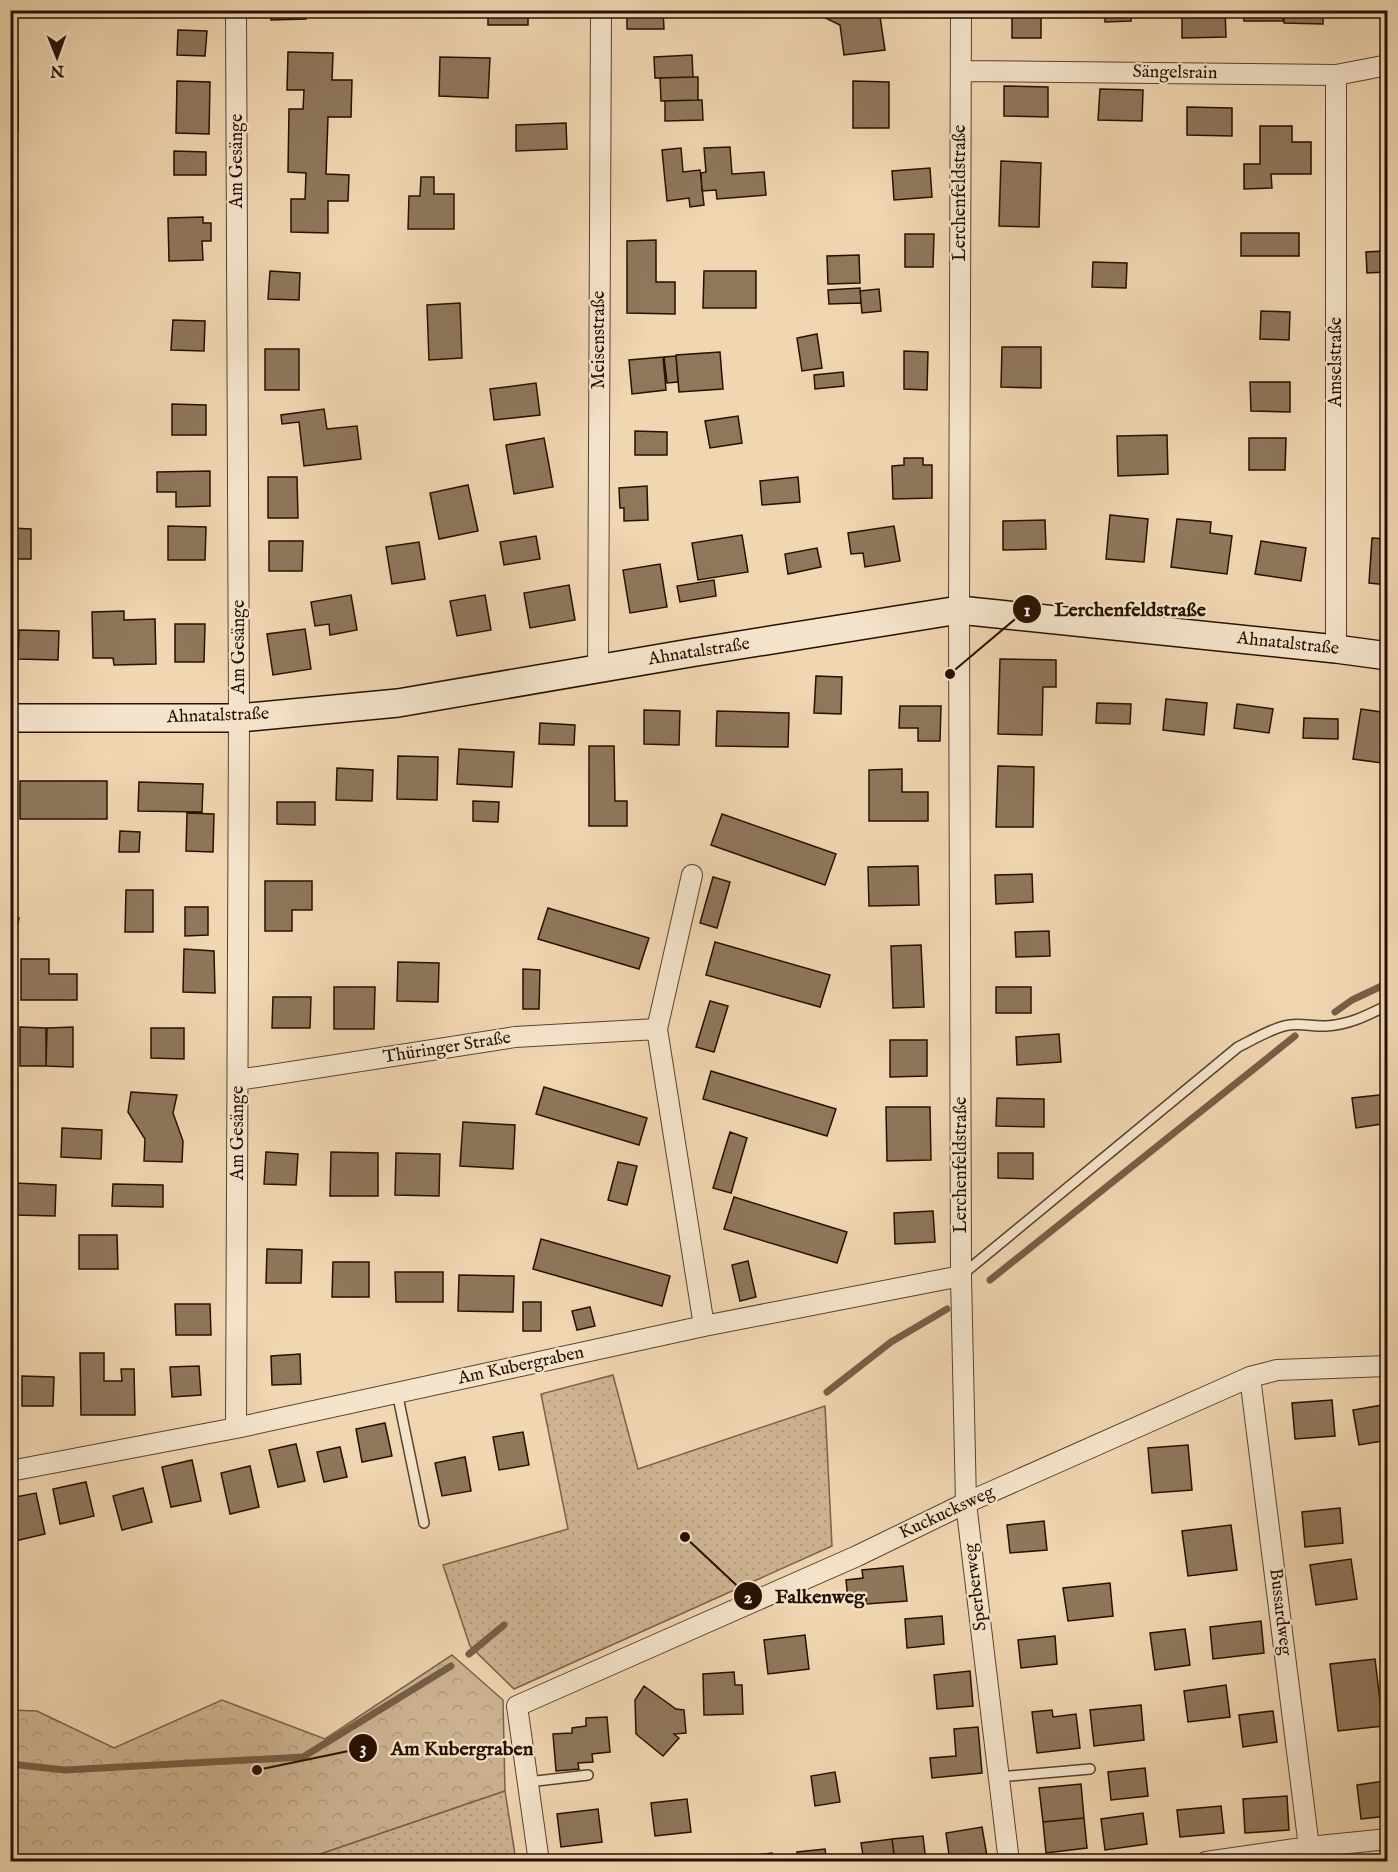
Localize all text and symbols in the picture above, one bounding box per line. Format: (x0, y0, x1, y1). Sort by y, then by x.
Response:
north arrow (27, 27, 87, 87)
text: N (50, 60, 65, 80)
street label: Sängelsrain (1132, 61, 1218, 85)
street label: Am Gesänge (226, 114, 249, 209)
street label: Lerchenfeldstraße (949, 125, 972, 261)
street label: Meisenstraße (588, 291, 611, 389)
street label: Amselstraße (1325, 317, 1348, 408)
callout: Lerchenfeldstraße (1012, 590, 1218, 628)
text: Lerchenfeldstraße (1054, 598, 1207, 623)
street label: Am Gesänge (228, 600, 251, 695)
text: 1 (1024, 600, 1031, 623)
street label: Ahnatalstraße (1235, 627, 1340, 661)
street label: Ahnatalstraße (646, 633, 751, 672)
street label: Ahnatalstraße (165, 703, 270, 729)
street label: Thüringer Straße (382, 1027, 512, 1069)
street label: Am Gesänge (227, 1086, 250, 1181)
street label: Lerchenfeldstraße (950, 1097, 973, 1233)
street label: Am Kubergraben (455, 1341, 587, 1391)
street label: Kuckucksweg (896, 1481, 998, 1545)
street label: Sperberweg (959, 1542, 993, 1632)
street label: Bussardweg (1263, 1567, 1297, 1657)
callout: Falkenweg (733, 1577, 877, 1615)
text: Falkenweg (775, 1585, 866, 1610)
text: 2 (744, 1587, 753, 1610)
callout: Am Kubergraben (348, 1729, 545, 1767)
text: Am Kubergraben (390, 1737, 534, 1762)
text: 3 (360, 1738, 366, 1761)

